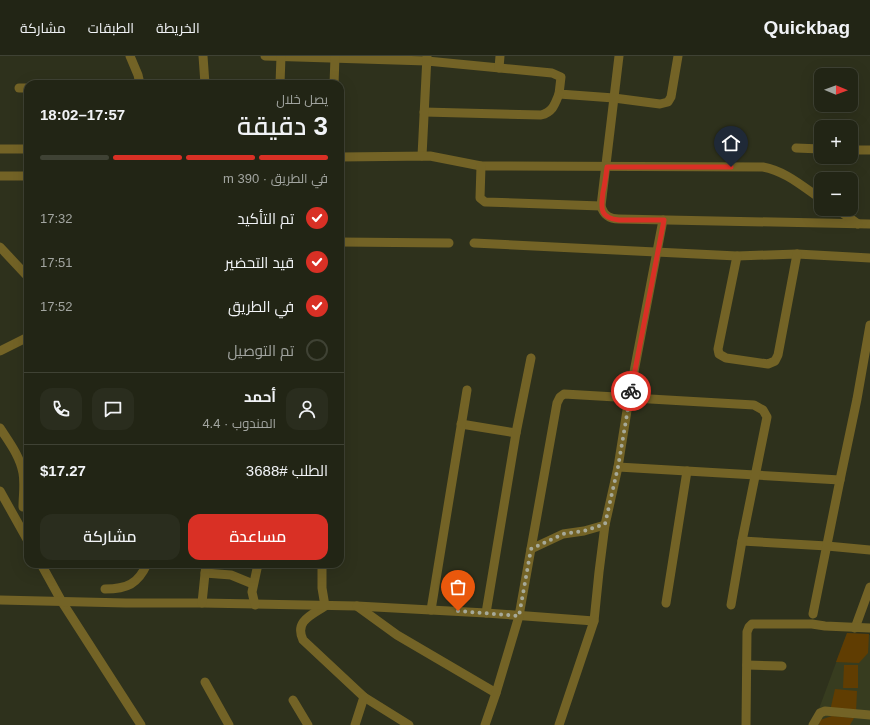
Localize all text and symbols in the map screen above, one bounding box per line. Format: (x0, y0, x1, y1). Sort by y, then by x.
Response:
text: Quickbag (763, 17, 850, 38)
text: مشاركة (20, 20, 66, 36)
text: الطبقات (88, 20, 134, 36)
text: الخريطة (156, 20, 200, 36)
north arrow (814, 68, 858, 112)
map controls (814, 68, 858, 216)
text: يصل خلال (276, 92, 328, 107)
text: 17:57–18:02 (40, 106, 125, 123)
text: 3 دقيقة (237, 111, 328, 141)
button: + (814, 120, 858, 164)
pin (714, 126, 748, 167)
icon: home (720, 132, 742, 154)
text: في الطريق · 390 m (223, 171, 328, 186)
button: − (814, 172, 858, 216)
icon: check (306, 207, 328, 229)
text: تم التأكيد (237, 210, 294, 227)
text: 17:32 (40, 211, 73, 226)
icon: check (306, 251, 328, 273)
text: قيد التحضير (225, 254, 294, 271)
text: 17:51 (40, 255, 73, 270)
icon: check (306, 295, 328, 317)
text: في الطريق (228, 298, 294, 315)
text: 17:52 (40, 299, 73, 314)
text: تم التوصيل (228, 342, 294, 359)
courier (611, 371, 651, 411)
icon: bike (620, 380, 642, 402)
button: phone (40, 388, 82, 430)
button: chat (92, 388, 134, 430)
text: أحمد (244, 388, 276, 405)
button: person (286, 388, 328, 430)
text: المندوب · 4.4 (202, 416, 276, 431)
text: $17.27 (40, 462, 86, 479)
text: الطلب #3688 (246, 462, 328, 479)
button: مشاركة (40, 514, 180, 560)
button: مساعدة (188, 514, 328, 560)
pin (441, 570, 475, 611)
icon: bag (447, 576, 469, 598)

